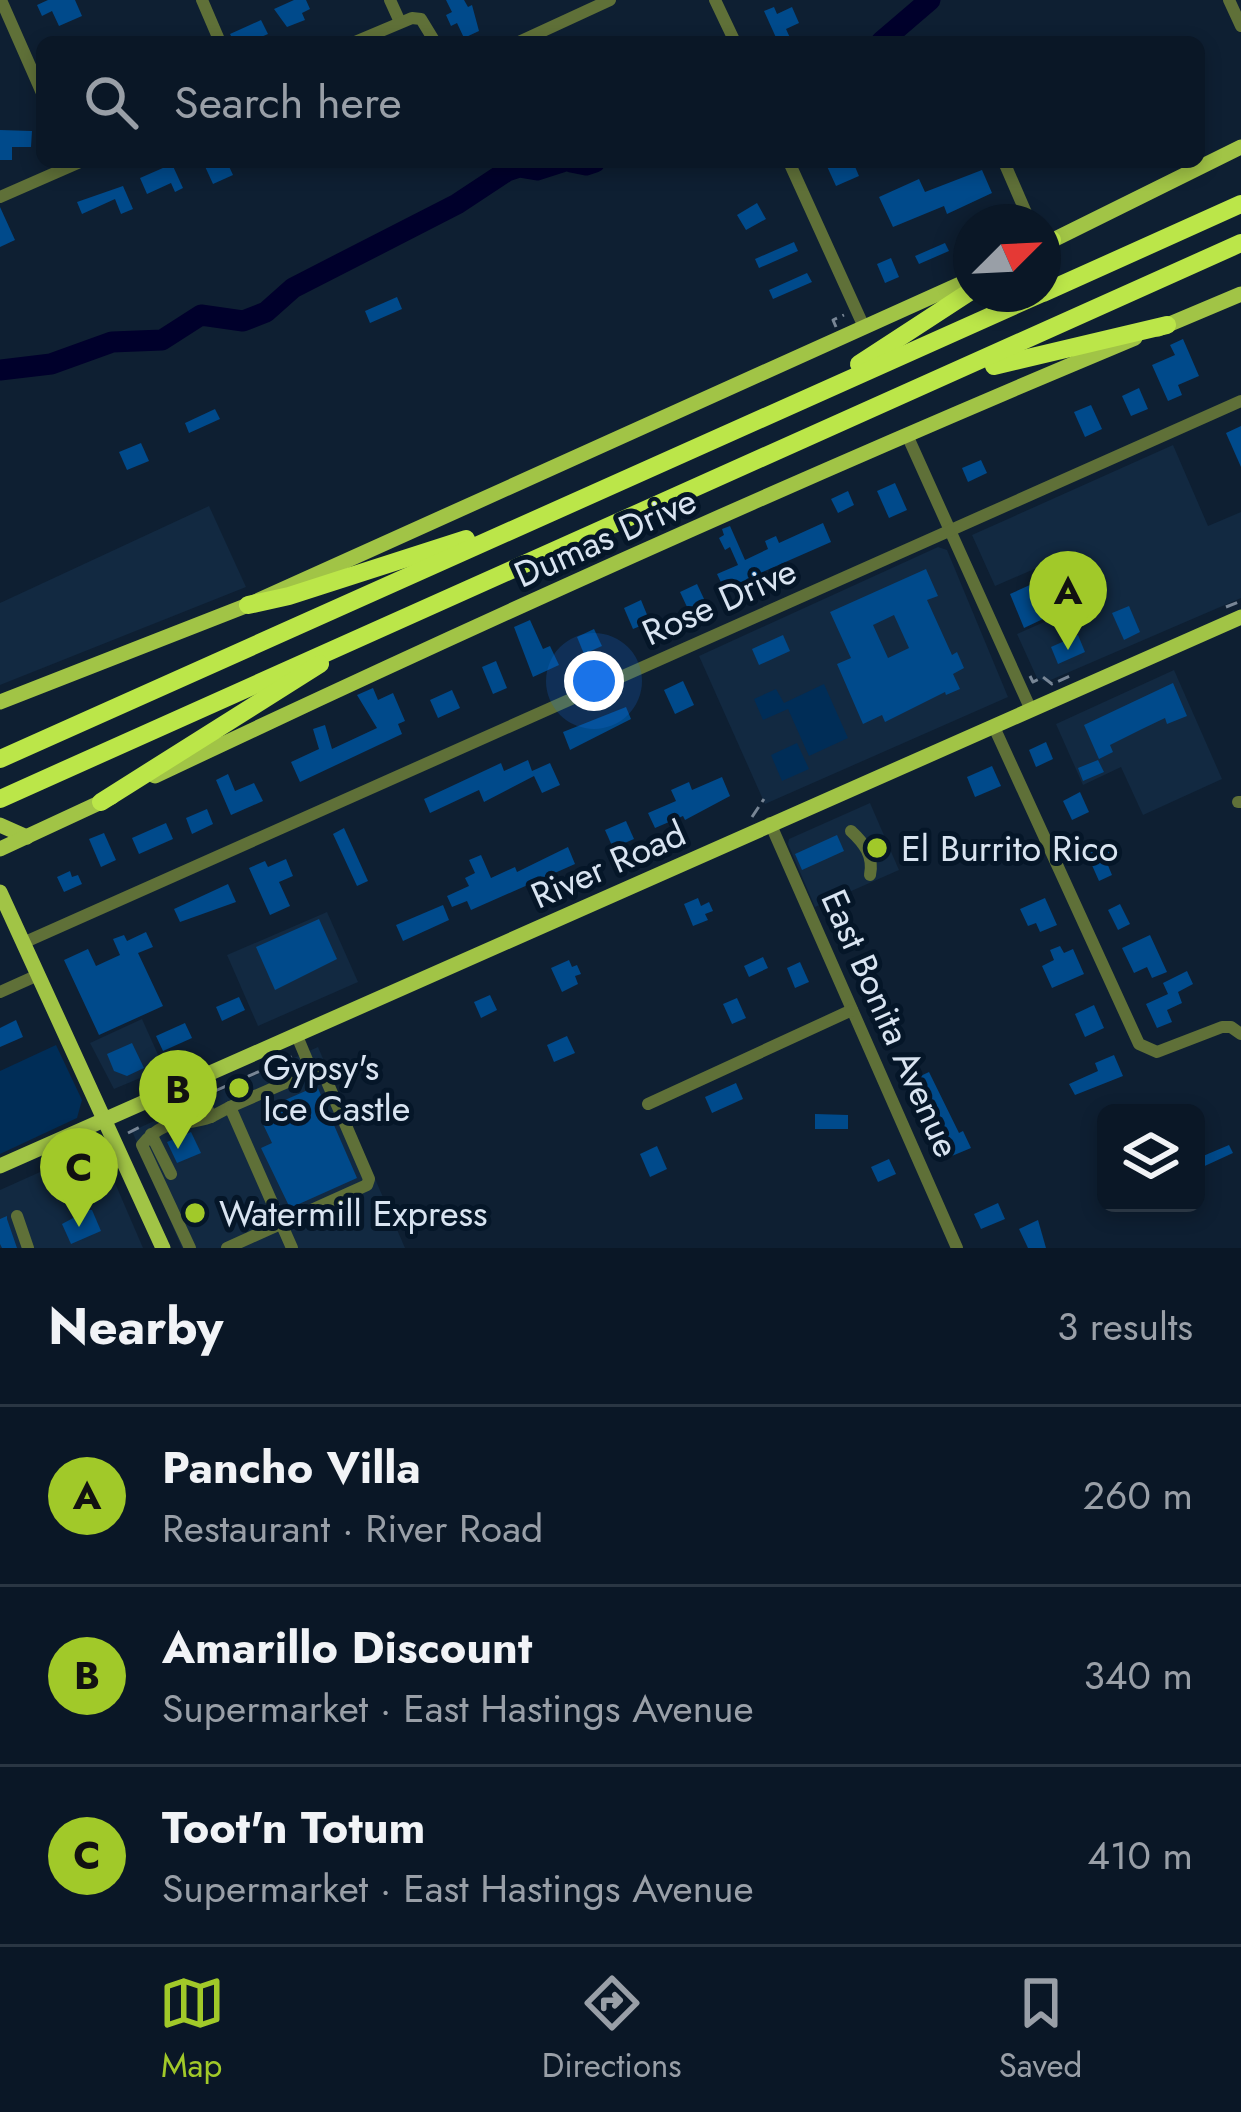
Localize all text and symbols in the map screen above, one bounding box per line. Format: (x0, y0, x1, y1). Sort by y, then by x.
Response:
search box (36, 36, 1205, 168)
icon: search (78, 69, 144, 135)
text: Search here (174, 70, 402, 135)
north arrow (953, 204, 1061, 312)
street label: Dumas Drive (506, 474, 704, 600)
street label: Rose Drive (634, 544, 804, 658)
pin: A (1029, 551, 1107, 650)
your location (564, 651, 624, 711)
street label: River Road (522, 807, 694, 921)
place label: El Burrito Rico (901, 822, 1118, 874)
marker: El Burrito Rico (864, 835, 890, 861)
street label: East Bonita Avenue (809, 881, 973, 1165)
place label: Gypsy's Ice Castle (263, 1041, 410, 1134)
pin: B (139, 1050, 217, 1149)
marker: Gypsy's Ice Castle (226, 1075, 252, 1101)
map controls (1097, 1104, 1205, 1212)
button: layers (1097, 1104, 1205, 1212)
pin: C (40, 1128, 118, 1227)
place label: Watermill Express (219, 1187, 488, 1239)
marker: Watermill Express (182, 1200, 208, 1226)
text: Nearby (48, 1289, 223, 1363)
text: 3 results (1057, 1298, 1193, 1355)
text: Pancho Villa (162, 1435, 421, 1500)
text: A (73, 1467, 101, 1524)
text: 260 m (1083, 1467, 1193, 1524)
text: Restaurant · River Road (162, 1500, 543, 1557)
text: Amarillo Discount (162, 1615, 532, 1680)
text: B (74, 1647, 100, 1704)
text: 340 m (1083, 1647, 1193, 1704)
text: Supermarket · East Hastings Avenue (162, 1680, 754, 1737)
text: Toot'n Totum (162, 1795, 425, 1860)
text: C (73, 1827, 101, 1884)
text: 410 m (1087, 1827, 1193, 1884)
text: Supermarket · East Hastings Avenue (162, 1860, 754, 1917)
tab: Map (159, 1970, 225, 2089)
tab: Directions (542, 1970, 682, 2089)
tab: Saved (999, 1970, 1082, 2089)

